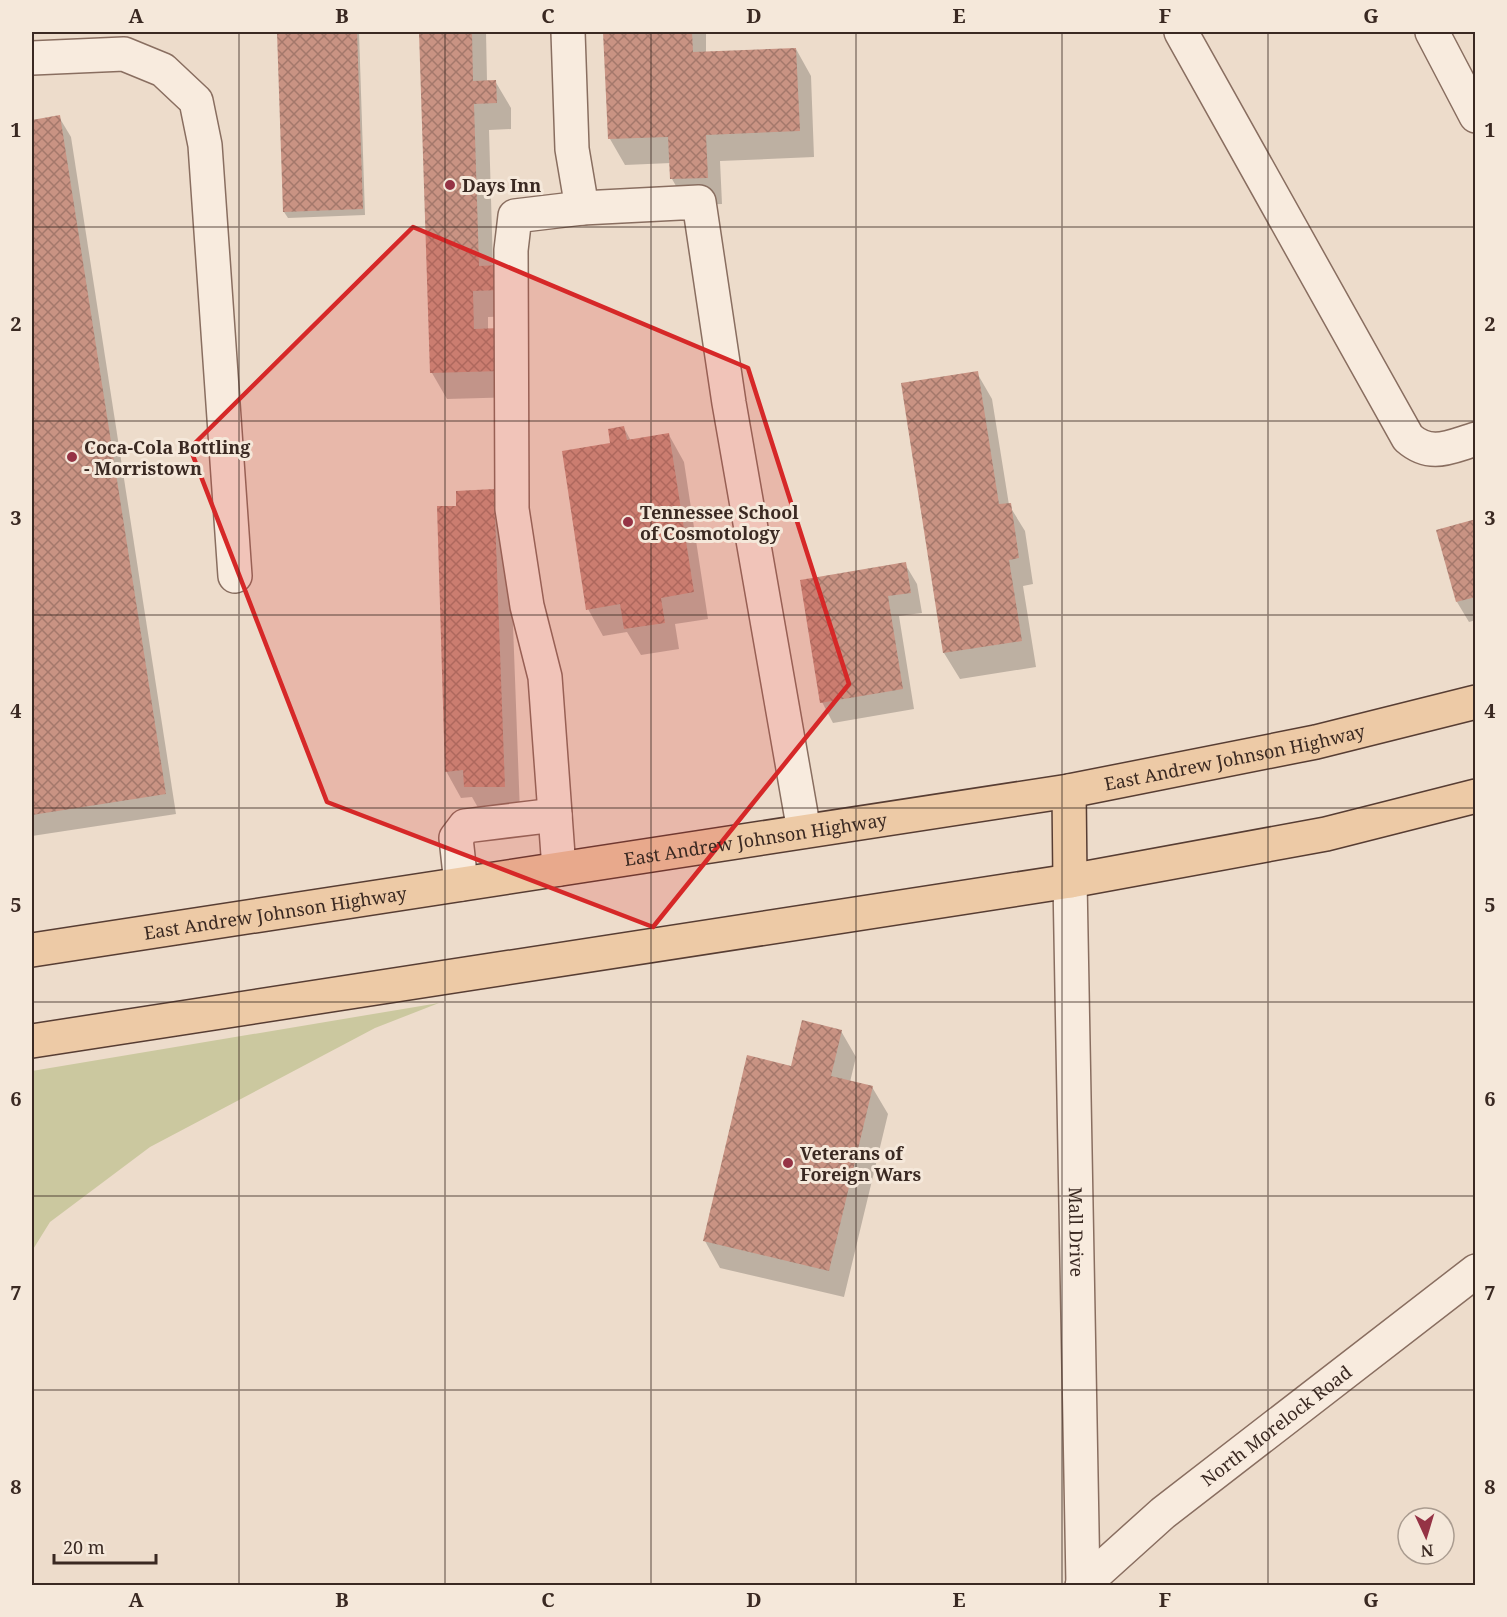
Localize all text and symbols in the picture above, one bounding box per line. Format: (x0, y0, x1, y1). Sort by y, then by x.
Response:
text: A (128, 2, 144, 29)
text: B (335, 2, 349, 29)
text: C (541, 2, 555, 29)
text: D (746, 2, 762, 29)
text: E (952, 2, 966, 29)
text: F (1159, 2, 1171, 29)
text: G (1363, 2, 1379, 29)
text: 1 (10, 116, 22, 143)
text: 1 (1484, 116, 1496, 143)
place label: Days Inn (462, 173, 541, 197)
marker: Days Inn (443, 178, 457, 192)
text: 2 (10, 310, 22, 337)
text: 2 (1484, 310, 1496, 337)
place label: Coca-Cola Bottling - Morristown (84, 435, 251, 480)
marker: Coca-Cola Bottling - Morristown (65, 450, 79, 464)
place label: Tennessee School of Cosmotology (640, 500, 799, 545)
text: 3 (10, 504, 22, 531)
text: 3 (1484, 504, 1496, 531)
marker: Tennessee School of Cosmotology (621, 515, 635, 529)
text: 4 (10, 697, 22, 724)
text: 4 (1484, 697, 1496, 724)
street label: East Andrew Johnson Highway (1102, 718, 1368, 796)
street label: East Andrew Johnson Highway (622, 807, 889, 871)
street label: East Andrew Johnson Highway (142, 881, 409, 945)
text: 5 (10, 891, 22, 918)
text: 5 (1484, 891, 1496, 918)
text: 6 (10, 1085, 22, 1112)
text: 6 (1484, 1085, 1496, 1112)
place label: Veterans of Foreign Wars (800, 1141, 922, 1186)
marker: Veterans of Foreign Wars (781, 1156, 795, 1170)
street label: Mall Drive (1064, 1187, 1089, 1277)
text: 7 (10, 1279, 22, 1306)
text: 7 (1484, 1279, 1496, 1306)
street label: North Morelock Road (1196, 1360, 1356, 1491)
text: 8 (10, 1473, 22, 1500)
text: 8 (1484, 1473, 1496, 1500)
north arrow (1396, 1506, 1456, 1566)
scale bar (54, 1527, 156, 1565)
text: 20 m (63, 1535, 105, 1559)
text: N (1420, 1540, 1434, 1562)
text: A (128, 1586, 144, 1613)
text: B (335, 1586, 349, 1613)
text: C (541, 1586, 555, 1613)
text: D (746, 1586, 762, 1613)
text: E (952, 1586, 966, 1613)
text: F (1159, 1586, 1171, 1613)
text: G (1363, 1586, 1379, 1613)

